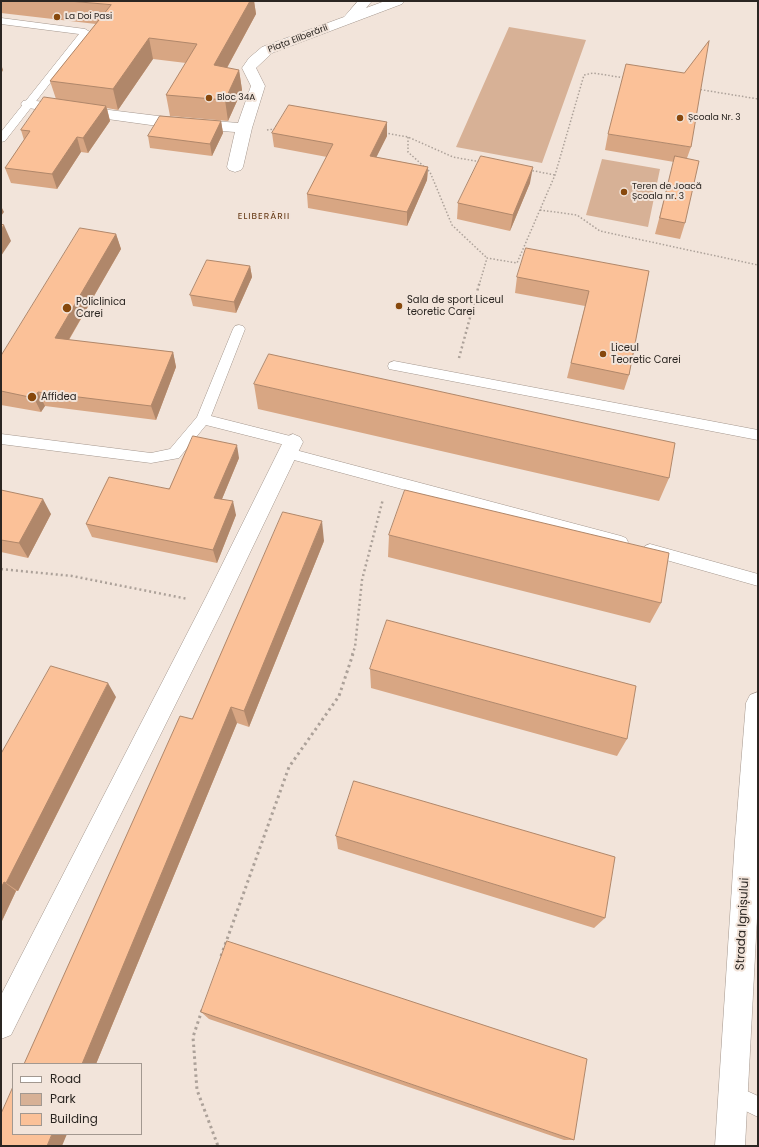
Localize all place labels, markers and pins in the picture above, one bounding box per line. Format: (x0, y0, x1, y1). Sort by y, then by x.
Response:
marker: La Doi Pasi (52, 12, 62, 22)
place label: La Doi Pasi (65, 12, 112, 22)
marker: Bloc 34A (204, 93, 214, 103)
place label: Bloc 34A (217, 93, 255, 103)
marker: Școala Nr. 3 (675, 113, 685, 123)
place label: Școala Nr. 3 (688, 113, 741, 123)
place label: Teren de Joacă Școala nr. 3 (632, 182, 702, 203)
marker: Teren de Joacă Școala nr. 3 (619, 187, 629, 197)
place label: Sala de sport Liceul teoretic Carei (407, 294, 503, 318)
place label: Policlinica Carei (76, 296, 126, 320)
marker: Sala de sport Liceul teoretic Carei (394, 301, 404, 311)
marker: Policlinica Carei (61, 302, 73, 314)
place label: Liceul Teoretic Carei (611, 342, 681, 366)
marker: Liceul Teoretic Carei (598, 349, 608, 359)
marker: Affidea (26, 391, 38, 403)
place label: Affidea (41, 391, 76, 403)

